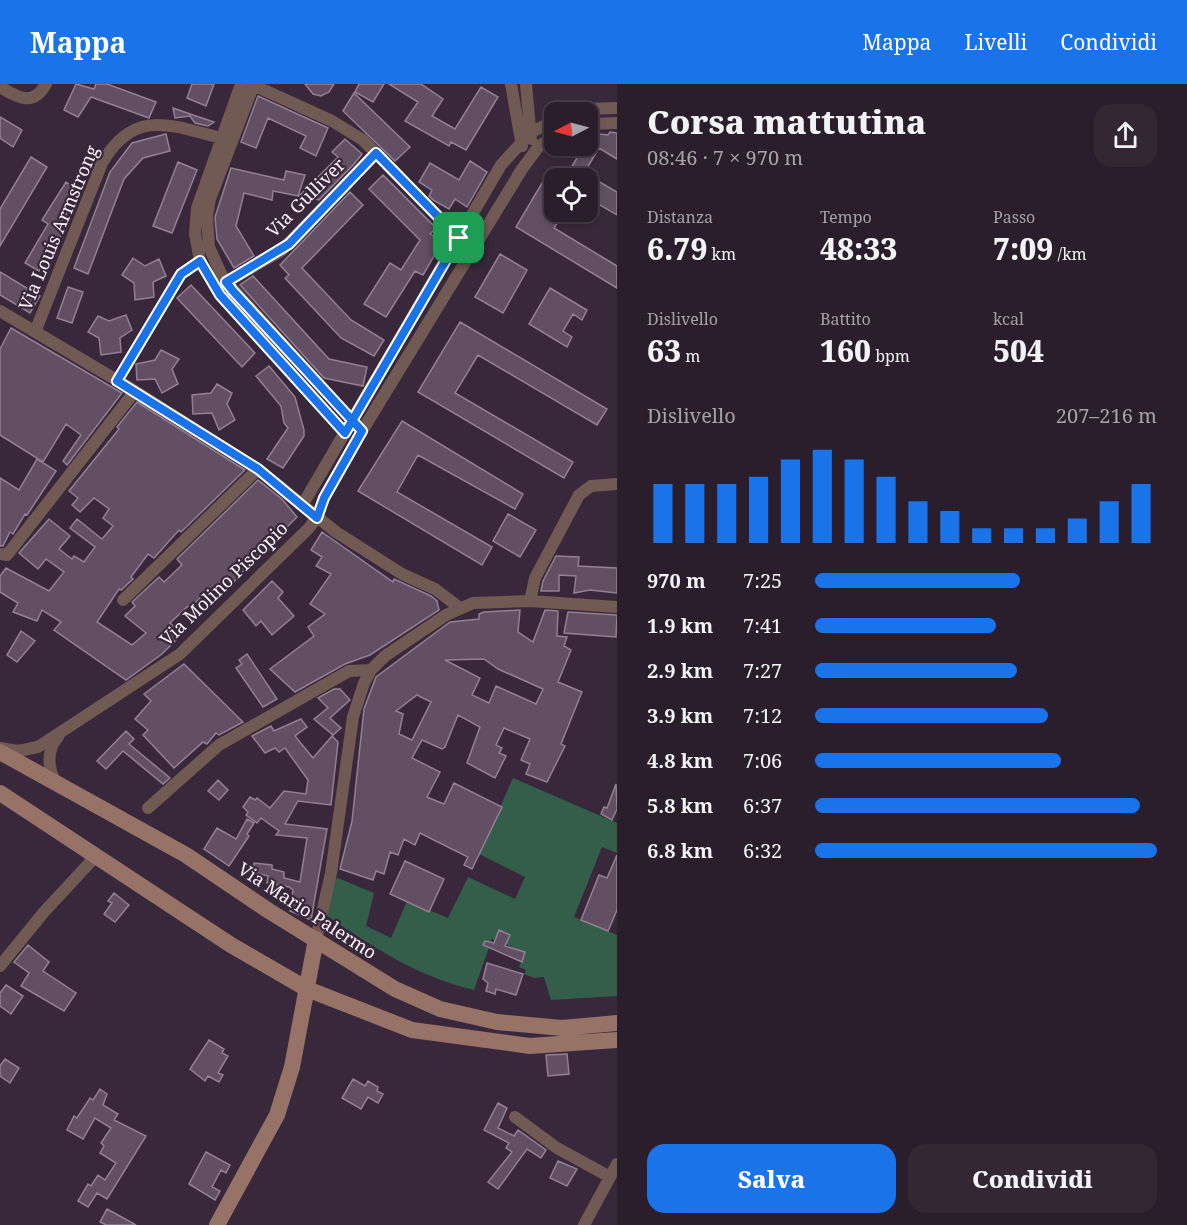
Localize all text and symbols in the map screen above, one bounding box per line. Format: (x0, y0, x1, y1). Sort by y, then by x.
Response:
text: Mappa (30, 23, 126, 61)
text: Mappa (862, 28, 931, 56)
text: Livelli (964, 28, 1027, 56)
text: Condividi (1060, 28, 1157, 56)
text: Corsa mattutina (647, 99, 926, 144)
north arrow (544, 102, 598, 156)
map controls (544, 102, 598, 222)
button: share (1094, 104, 1157, 167)
street label: Via Louis Armstrong (12, 141, 104, 314)
text: 08:46 · 7 × 970 m (647, 144, 803, 171)
street label: Via Gulliver (261, 152, 350, 242)
button: locate (544, 168, 598, 222)
text: Distanza (647, 206, 713, 228)
text: Tempo (820, 206, 872, 228)
text: Passo (993, 206, 1035, 228)
pin (433, 212, 484, 263)
icon: arrive (442, 221, 475, 254)
text: 6.79 (647, 228, 707, 269)
text: 48:33 (820, 228, 897, 269)
text: 7:09 (993, 228, 1053, 269)
text: km (707, 243, 736, 265)
text: /km (1053, 243, 1087, 265)
text: Dislivello (647, 308, 718, 330)
text: Battito (820, 308, 871, 330)
text: kcal (993, 308, 1024, 330)
text: 63 (647, 330, 681, 371)
text: 160 (820, 330, 871, 371)
text: 504 (993, 330, 1044, 371)
text: m (681, 345, 700, 367)
text: bpm (871, 345, 910, 367)
text: Dislivello (647, 402, 736, 429)
text: 207–216 m (1056, 402, 1157, 429)
street label: Via Molino Piscopio (154, 516, 292, 651)
text: 970 m (647, 567, 706, 594)
text: 7:25 (743, 567, 782, 594)
text: 1.9 km (647, 612, 713, 639)
text: 7:41 (743, 612, 782, 639)
text: 2.9 km (647, 657, 713, 684)
text: 7:27 (743, 657, 782, 684)
text: 3.9 km (647, 702, 713, 729)
text: 7:12 (743, 702, 782, 729)
text: 4.8 km (647, 747, 713, 774)
text: 7:06 (743, 747, 782, 774)
text: 5.8 km (647, 792, 713, 819)
text: 6:37 (743, 792, 782, 819)
text: 6.8 km (647, 837, 713, 864)
text: 6:32 (743, 837, 782, 864)
street label: Via Mario Palermo (233, 856, 382, 964)
button: Salva (647, 1144, 896, 1213)
button: Condividi (908, 1144, 1157, 1213)

